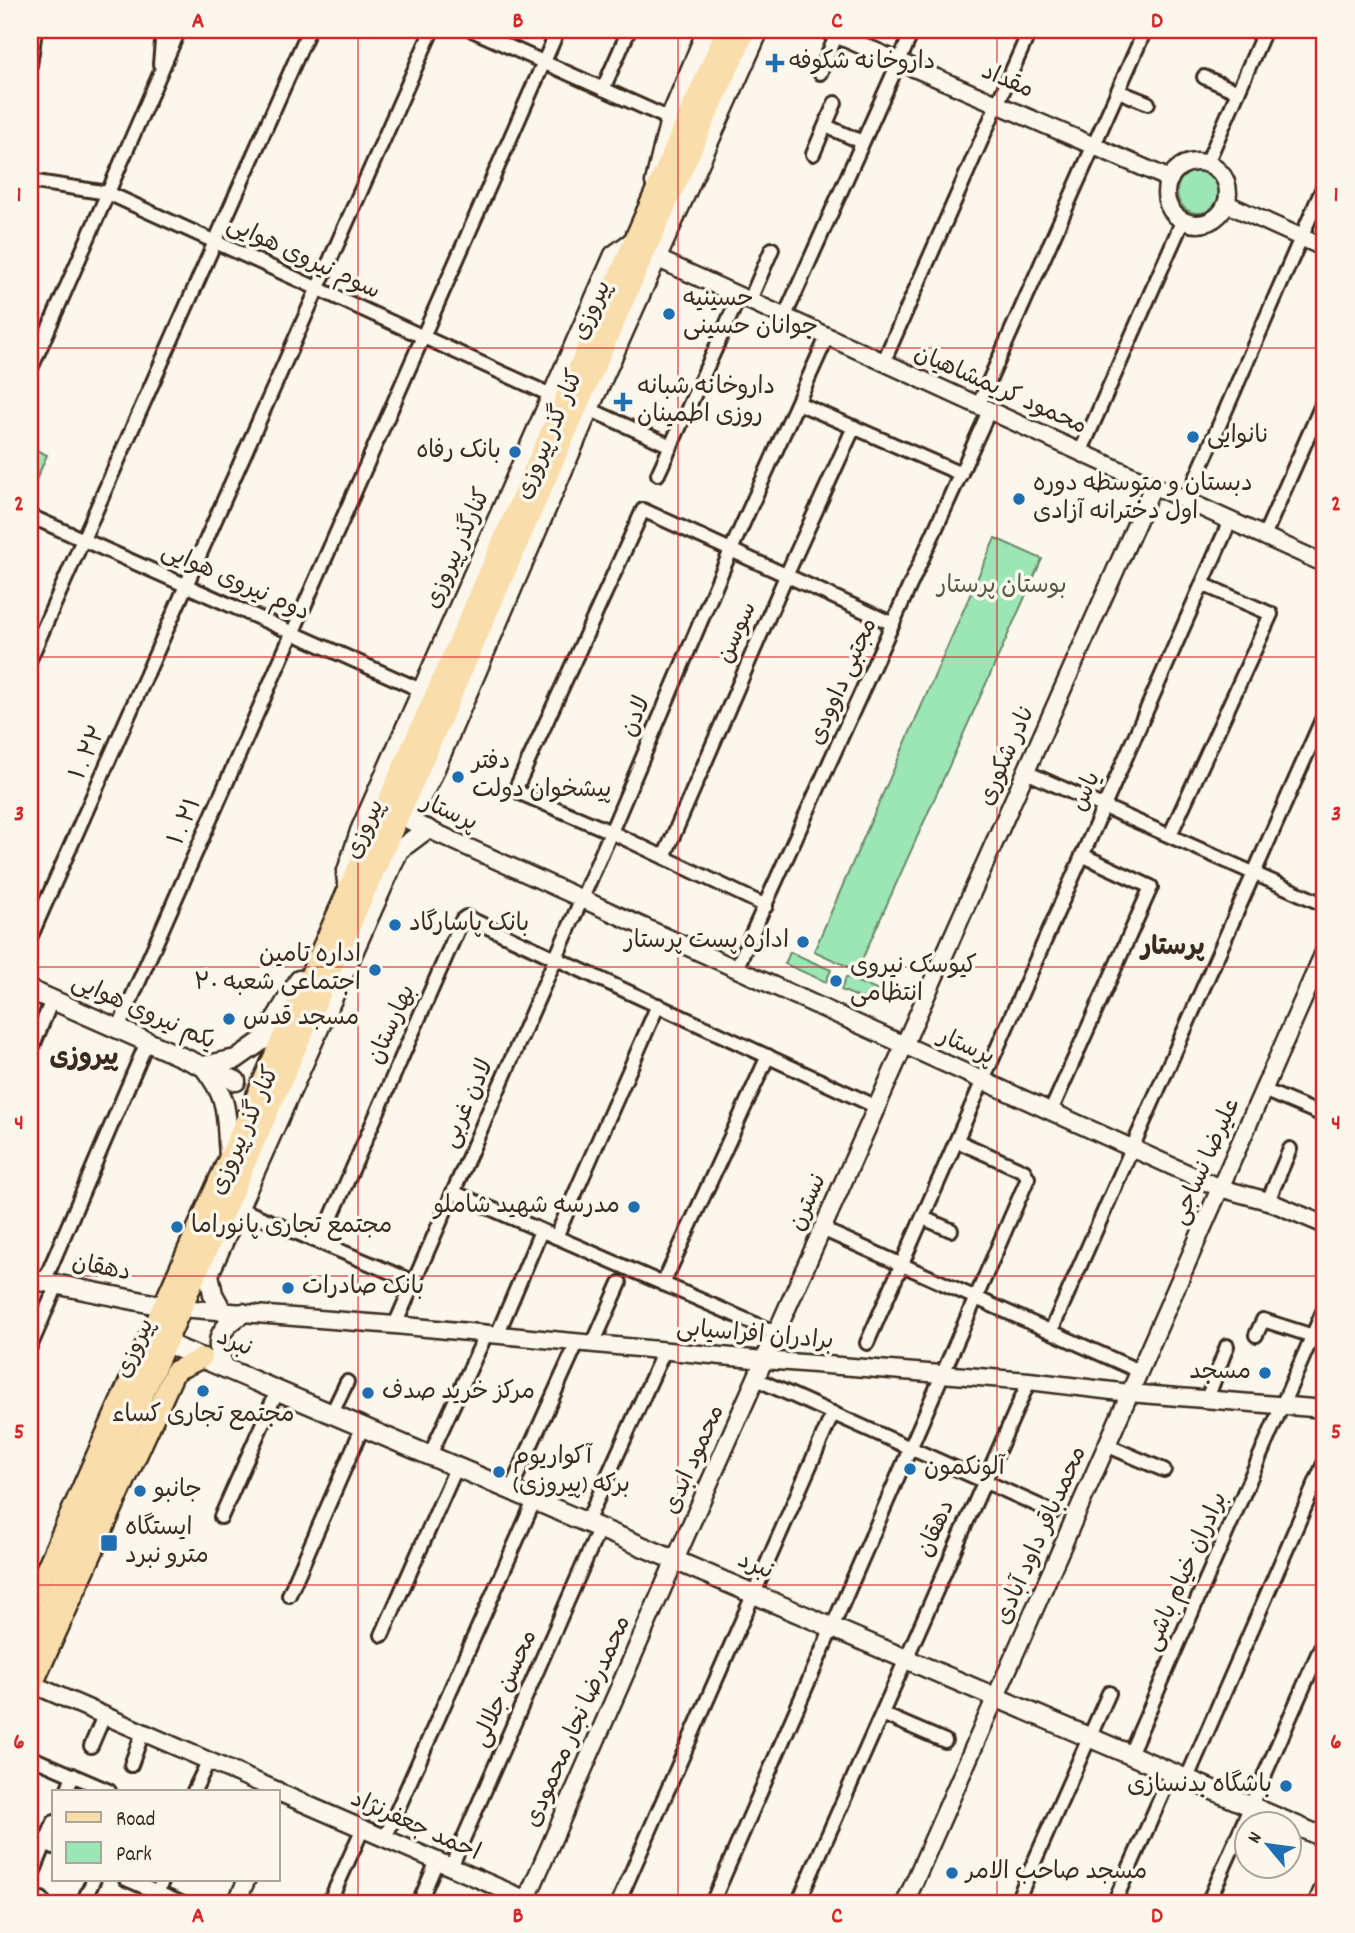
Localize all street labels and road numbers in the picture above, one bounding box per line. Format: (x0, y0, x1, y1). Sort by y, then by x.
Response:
street label: مقداد (975, 56, 1039, 108)
street label: سوم نیروی هوایی (221, 209, 385, 309)
street label: پیروزی (565, 275, 621, 347)
street label: محمود کریمشاهیان (908, 338, 1092, 444)
street label: کنار گذر پیروزی (508, 365, 594, 505)
street label: کنارگذر پیروزی (417, 483, 501, 615)
street label: دوم نیروی هوایی (155, 535, 315, 631)
street label: سوسن (709, 597, 767, 669)
street label: مجتبی داوودی (801, 613, 887, 751)
street label: لادن (613, 691, 661, 743)
street label: نادر شکوری (971, 700, 1045, 812)
street label: ۱ . ۲۲ (62, 720, 116, 786)
street label: یاس (1063, 767, 1111, 817)
street label: پرستار (414, 786, 483, 841)
street label: ۱ . ۲۱ (161, 793, 211, 851)
street label: پیروزی (338, 794, 394, 866)
street label: یکم نیروی هوایی (66, 966, 220, 1060)
street label: بهارستان (360, 980, 426, 1070)
street label: پرستار (931, 1020, 1000, 1075)
street label: لادن غربی (434, 1054, 504, 1154)
street label: کنار گذر پیروزی (202, 1061, 290, 1201)
street label: علیرضا نساجی (1164, 1093, 1250, 1231)
street label: نسترن (781, 1169, 837, 1237)
street label: دهقان (69, 1247, 133, 1291)
street label: برادران افراسیابی (675, 1312, 835, 1360)
street label: پیروزی (108, 1313, 164, 1385)
street label: نبرد (211, 1321, 257, 1367)
street label: محمود ابدی (656, 1400, 734, 1520)
street label: محمدباقر داود آبادی (987, 1441, 1097, 1631)
street label: برادران خیام باشی (1137, 1487, 1237, 1657)
street label: دهقان (909, 1495, 965, 1563)
street label: نبرد (732, 1544, 778, 1590)
street label: محمدرضا نجار محمودی (517, 1611, 641, 1833)
street label: محسن جلالی (465, 1625, 547, 1753)
street label: احمد جعفرنژاد (345, 1783, 485, 1871)

